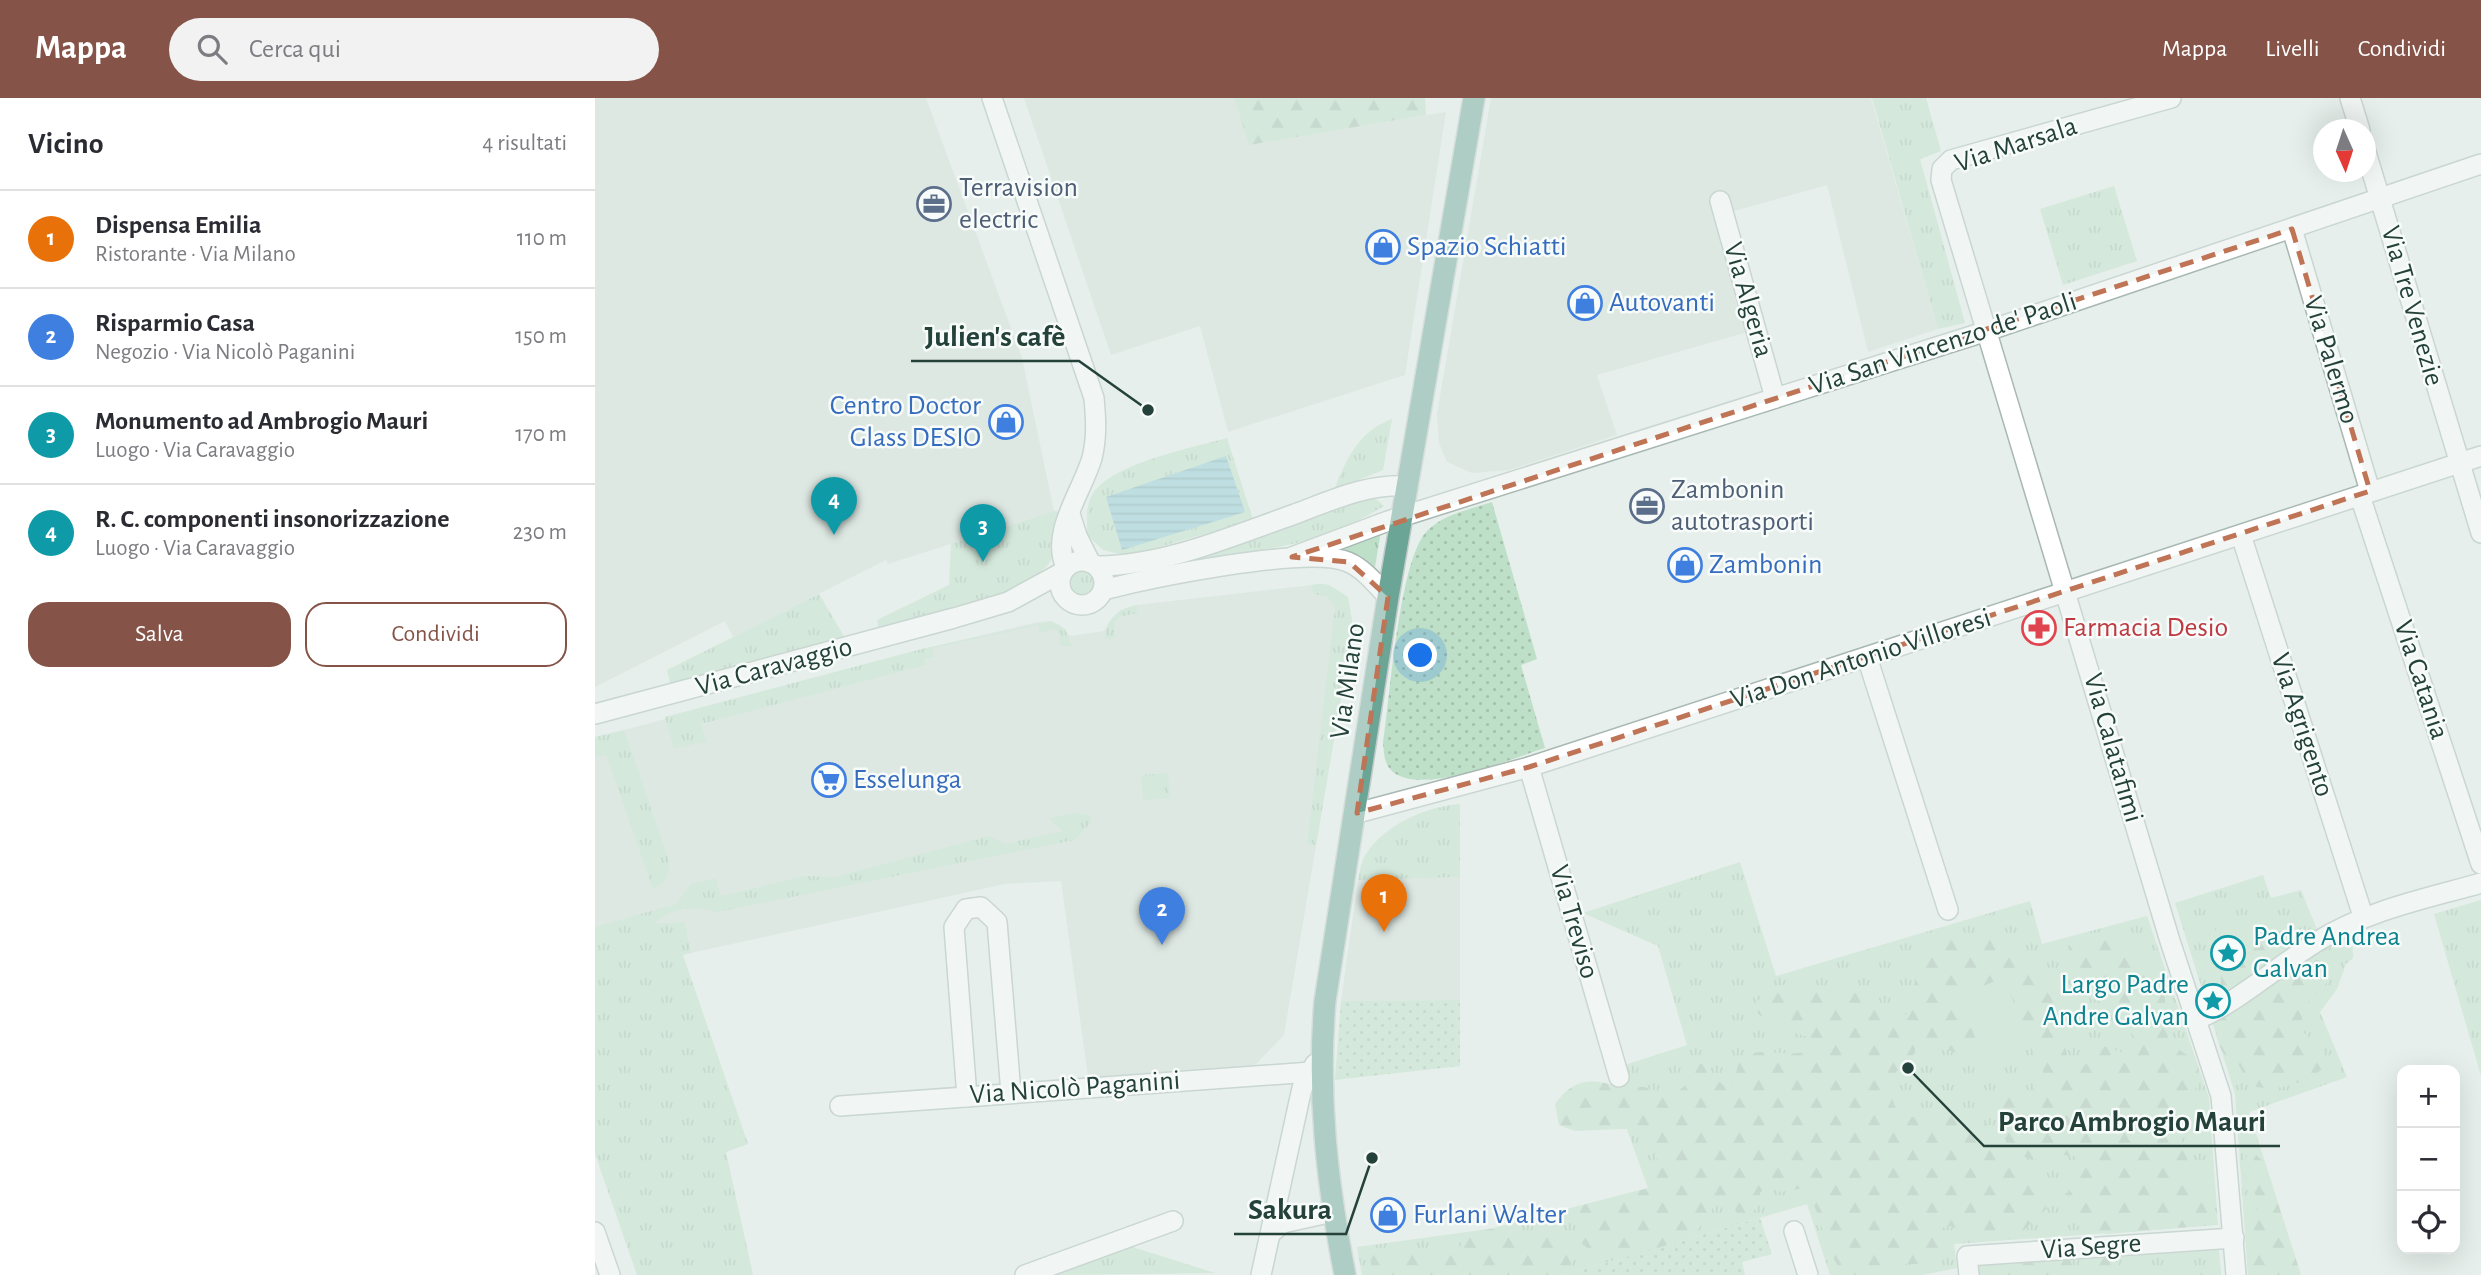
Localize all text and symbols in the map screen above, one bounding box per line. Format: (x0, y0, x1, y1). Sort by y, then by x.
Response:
search box (169, 18, 659, 81)
icon: search (193, 30, 231, 68)
text: Mappa (35, 32, 127, 65)
text: Cerca qui (249, 36, 341, 62)
text: Mappa (2162, 37, 2227, 61)
text: Livelli (2265, 37, 2320, 61)
text: Condividi (2358, 37, 2446, 61)
street label: Via Marsala (1951, 112, 2081, 178)
north arrow (2313, 119, 2376, 182)
text: Vicino (28, 129, 104, 159)
text: 4 risultati (482, 132, 567, 155)
place label: Terravision electric (959, 174, 1078, 234)
office icon: Terravision electric (915, 185, 953, 223)
text: Dispensa Emilia (95, 212, 262, 238)
street label: Via Tre Venezie (2376, 223, 2448, 389)
text: 1 (47, 227, 55, 250)
text: 110 m (517, 227, 567, 250)
shop icon: Spazio Schiatti (1364, 228, 1402, 266)
place label: Spazio Schiatti (1407, 233, 1566, 261)
street label: Via Algeria (1718, 239, 1778, 361)
text: Ristorante · Via Milano (95, 243, 296, 266)
shop icon: Autovanti (1566, 284, 1604, 322)
street label: Via San Vincenzo de' Paoli (1806, 288, 2080, 400)
place label: Autovanti (1609, 289, 1715, 317)
street label: Via Palermo (2298, 293, 2364, 427)
text: Risparmio Casa (95, 310, 255, 336)
callout: Julien's cafè (911, 310, 1079, 361)
text: Julien's cafè (925, 322, 1065, 352)
text: 2 (46, 325, 56, 348)
text: 150 m (515, 325, 567, 348)
text: Negozio · Via Nicolò Paganini (95, 341, 355, 364)
place label: Centro Doctor Glass DESIO (830, 392, 981, 452)
shop icon: Centro Doctor Glass DESIO (987, 403, 1025, 441)
text: Monumento ad Ambrogio Mauri (95, 408, 428, 434)
text: 3 (46, 423, 56, 446)
text: 170 m (515, 423, 567, 446)
text: Luogo · Via Caravaggio (95, 439, 295, 462)
place label: Zambonin autotrasporti (1671, 476, 1814, 536)
pin: 4 (811, 477, 857, 535)
office icon: Zambonin autotrasporti (1628, 487, 1666, 525)
pin: 3 (960, 504, 1006, 562)
text: R. C. componenti insonorizzazione (95, 506, 449, 532)
text: 4 (45, 521, 57, 544)
text: 230 m (513, 521, 567, 544)
text: Luogo · Via Caravaggio (95, 537, 295, 560)
shop icon: Zambonin (1666, 546, 1704, 584)
place label: Zambonin (1709, 551, 1822, 579)
button: Salva (28, 602, 291, 667)
button: Condividi (305, 602, 567, 667)
street label: Via Don Antonio Villoresi (1728, 604, 1994, 714)
pharmacy icon: Farmacia Desio (2020, 609, 2058, 647)
place label: Farmacia Desio (2063, 614, 2228, 642)
street label: Via Catania (2389, 617, 2453, 743)
street label: Via Milano (1326, 621, 1370, 741)
street label: Via Caravaggio (693, 633, 855, 701)
your location (1403, 638, 1437, 672)
street label: Via Agrigento (2266, 650, 2338, 800)
street label: Via Calatafimi (2078, 670, 2148, 826)
supermarket icon: Esselunga (810, 761, 848, 799)
place label: Esselunga (853, 766, 962, 794)
street label: Via Treviso (1544, 862, 1604, 982)
pin: 1 (1361, 874, 1407, 932)
pin: 2 (1139, 887, 1185, 945)
place label: Padre Andrea Galvan (2253, 923, 2401, 983)
place icon: Padre Andrea Galvan (2209, 934, 2247, 972)
place label: Largo Padre Andre Galvan (2043, 971, 2189, 1031)
place icon: Largo Padre Andre Galvan (2194, 982, 2232, 1020)
map controls (2397, 1065, 2460, 1254)
button: + (2397, 1065, 2460, 1128)
street label: Via Nicolò Paganini (969, 1067, 1181, 1109)
callout: Parco Ambrogio Mauri (1984, 1095, 2280, 1146)
text: Parco Ambrogio Mauri (1998, 1107, 2266, 1137)
button: − (2397, 1128, 2460, 1191)
callout: Sakura (1234, 1183, 1346, 1234)
button: locate (2397, 1191, 2460, 1254)
text: Sakura (1248, 1195, 1332, 1225)
shop icon: Furlani Walter (1369, 1196, 1407, 1234)
place label: Furlani Walter (1413, 1201, 1566, 1229)
street label: Via Segre (2040, 1230, 2142, 1264)

